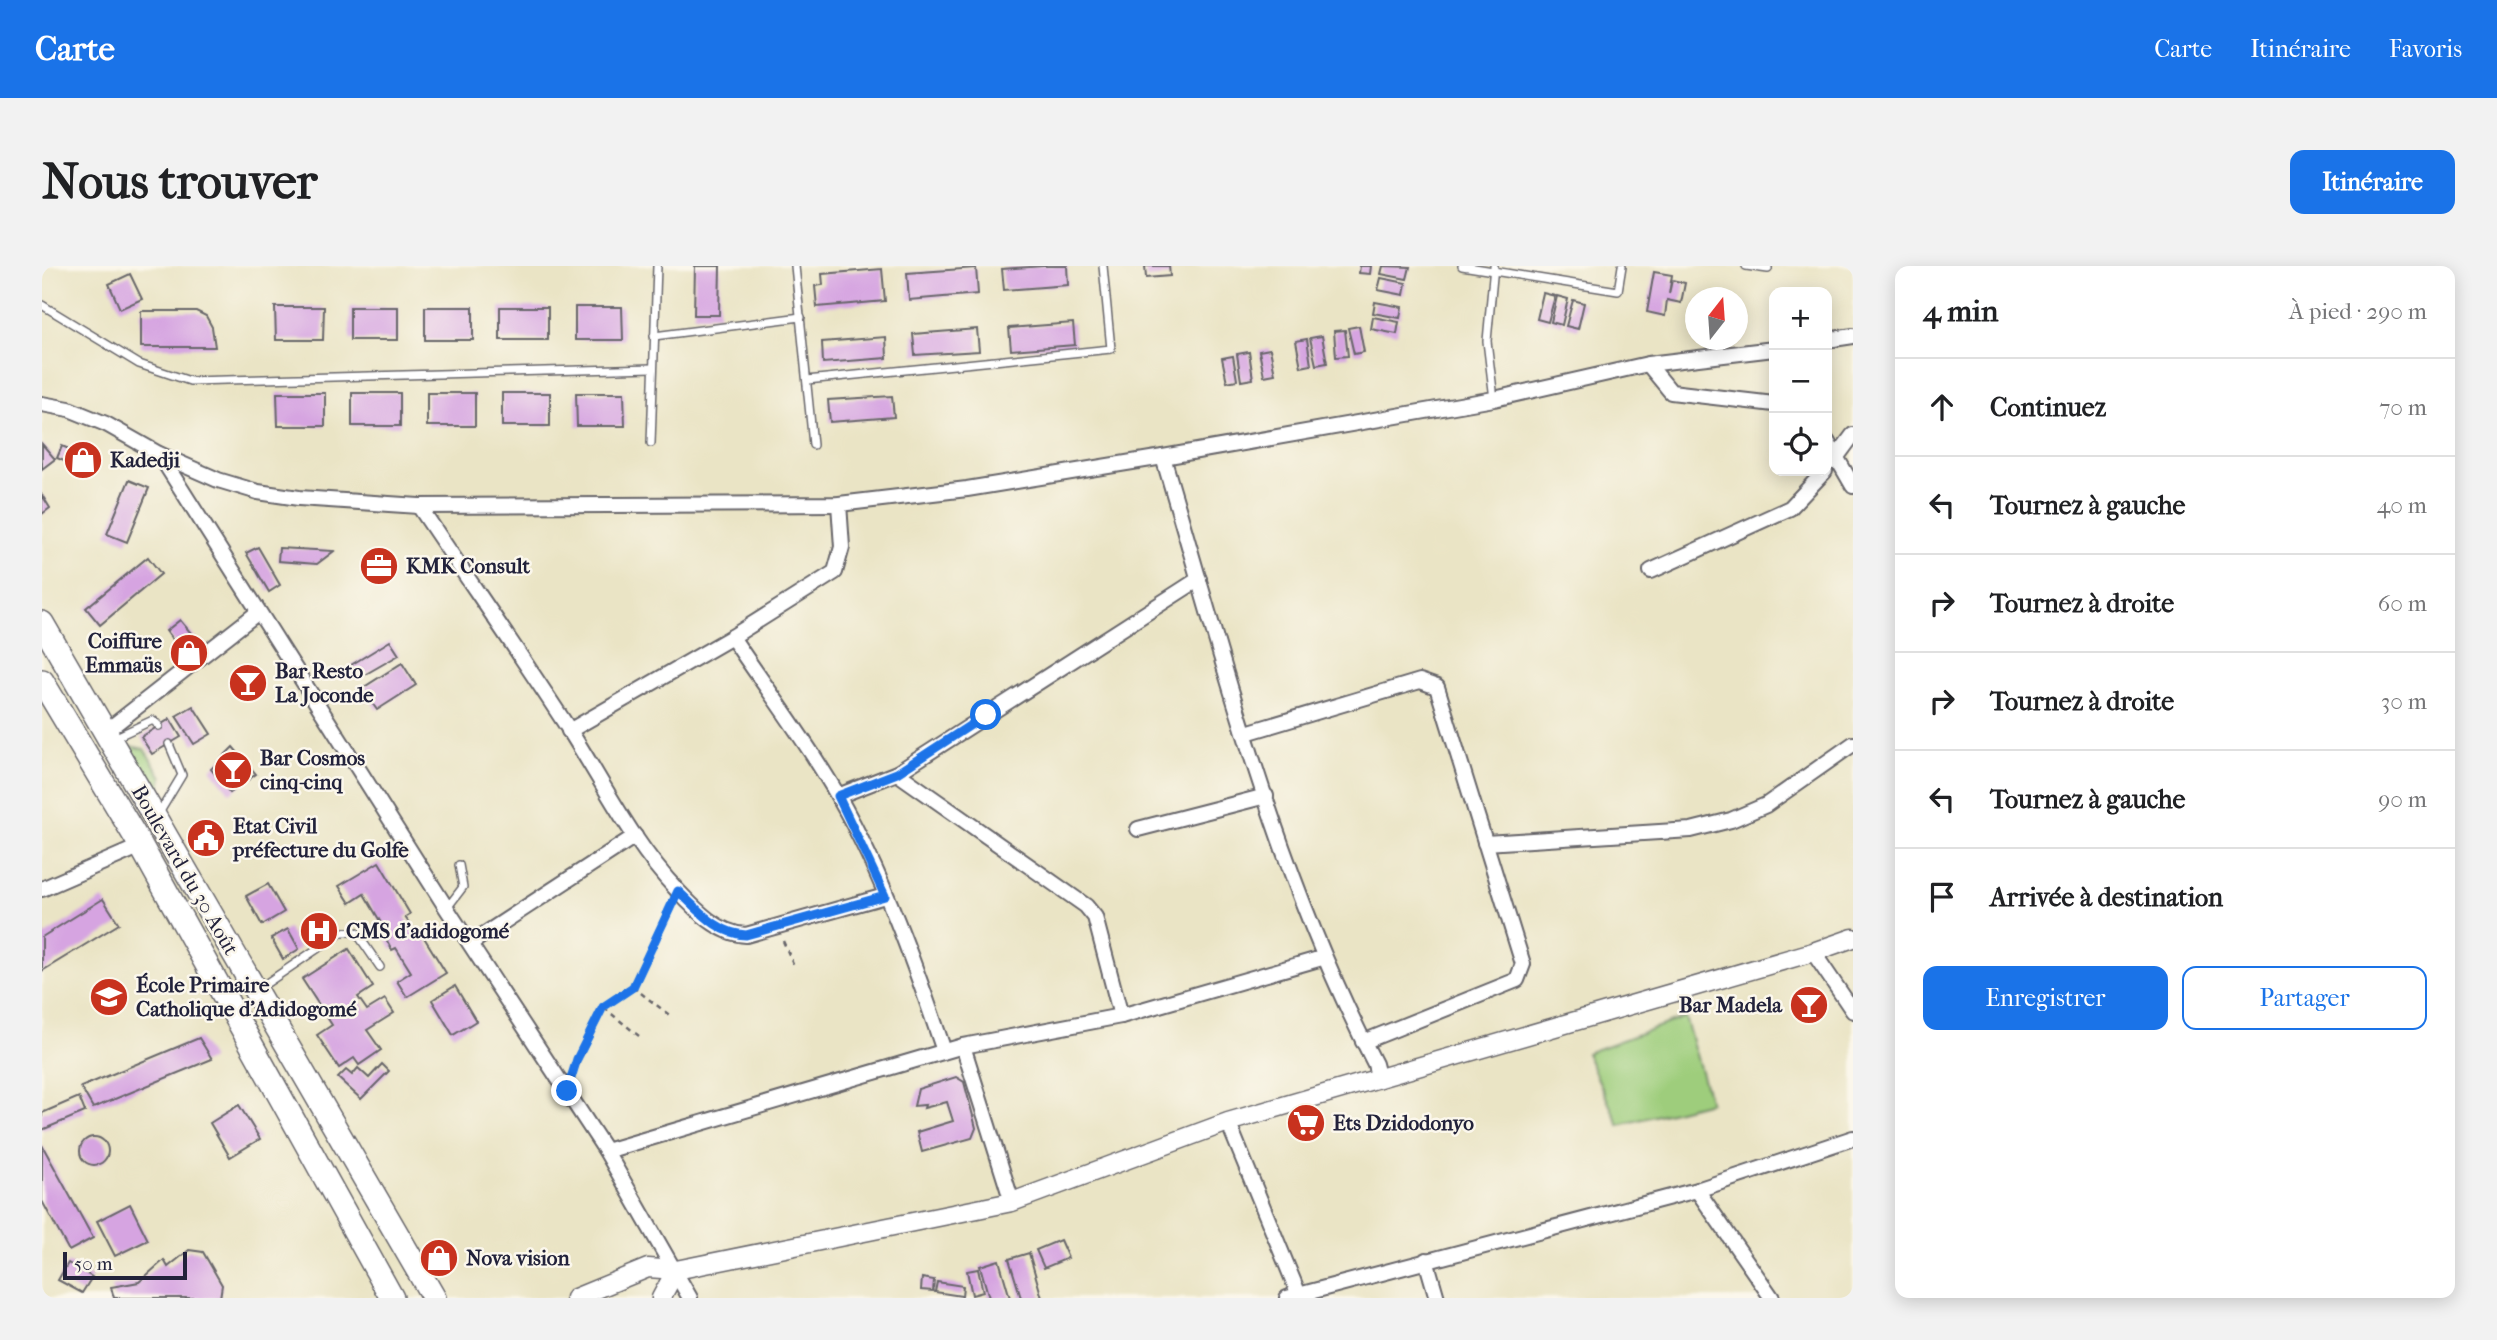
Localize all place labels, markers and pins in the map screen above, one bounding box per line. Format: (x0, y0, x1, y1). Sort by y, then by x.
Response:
shop icon: Kadedji (62, 439, 104, 481)
place label: Kadedji (110, 448, 181, 472)
office icon: KMK Consult (358, 545, 400, 587)
place label: KMK Consult (406, 554, 530, 578)
place label: Coiffure Emmaüs (85, 629, 163, 677)
shop icon: Coiffure Emmaüs (168, 632, 210, 674)
place label: Bar Resto La Joconde (275, 659, 374, 707)
bar icon: Bar Resto La Joconde (227, 662, 269, 704)
place label: Bar Cosmos cinq-cinq (260, 746, 365, 794)
bar icon: Bar Cosmos cinq-cinq (212, 749, 254, 791)
place label: Etat Civil préfecture du Golfe (232, 814, 409, 862)
public building icon: Etat Civil préfecture du Golfe (185, 817, 227, 859)
hospital icon: CMS d'adidogomé (298, 910, 340, 952)
place label: CMS d'adidogomé (346, 919, 510, 943)
place label: École Primaire Catholique d'Adidogomé (136, 972, 357, 1021)
school or university icon: École Primaire Catholique d'Adidogomé (88, 976, 130, 1018)
bar icon: Bar Madela (1788, 984, 1830, 1026)
place label: Bar Madela (1679, 993, 1783, 1017)
supermarket icon: Ets Dzidodonyo (1285, 1102, 1327, 1144)
place label: Ets Dzidodonyo (1333, 1111, 1474, 1135)
shop icon: Nova vision (418, 1237, 460, 1279)
place label: Nova vision (466, 1246, 570, 1270)

